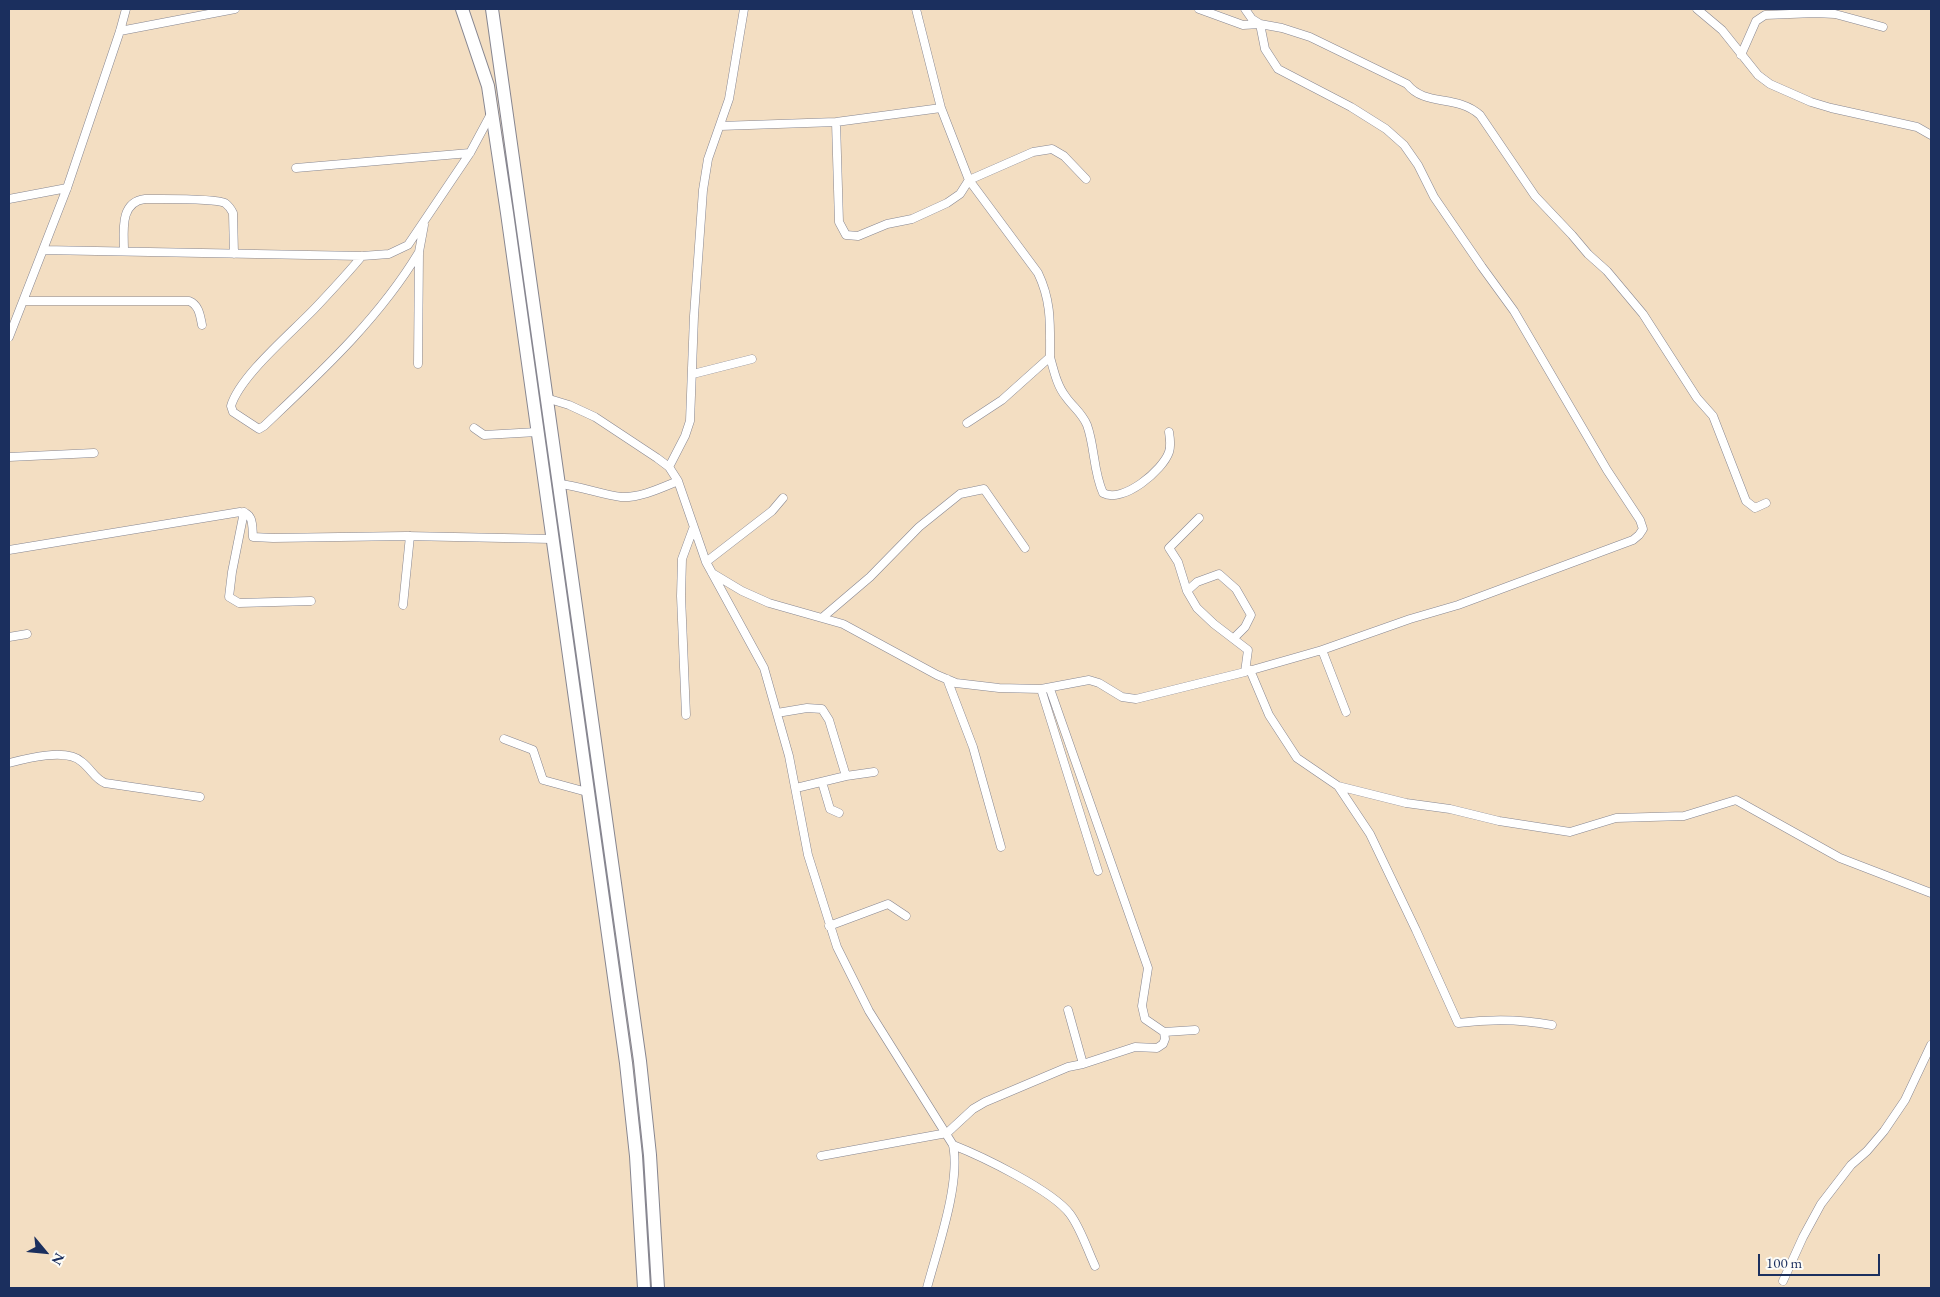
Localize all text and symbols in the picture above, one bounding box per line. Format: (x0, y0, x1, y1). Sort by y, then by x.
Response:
north arrow (20, 1227, 70, 1277)
scale bar (1760, 1244, 1882, 1276)
text: N (48, 1250, 69, 1268)
text: 100 m (1766, 1253, 1802, 1272)

